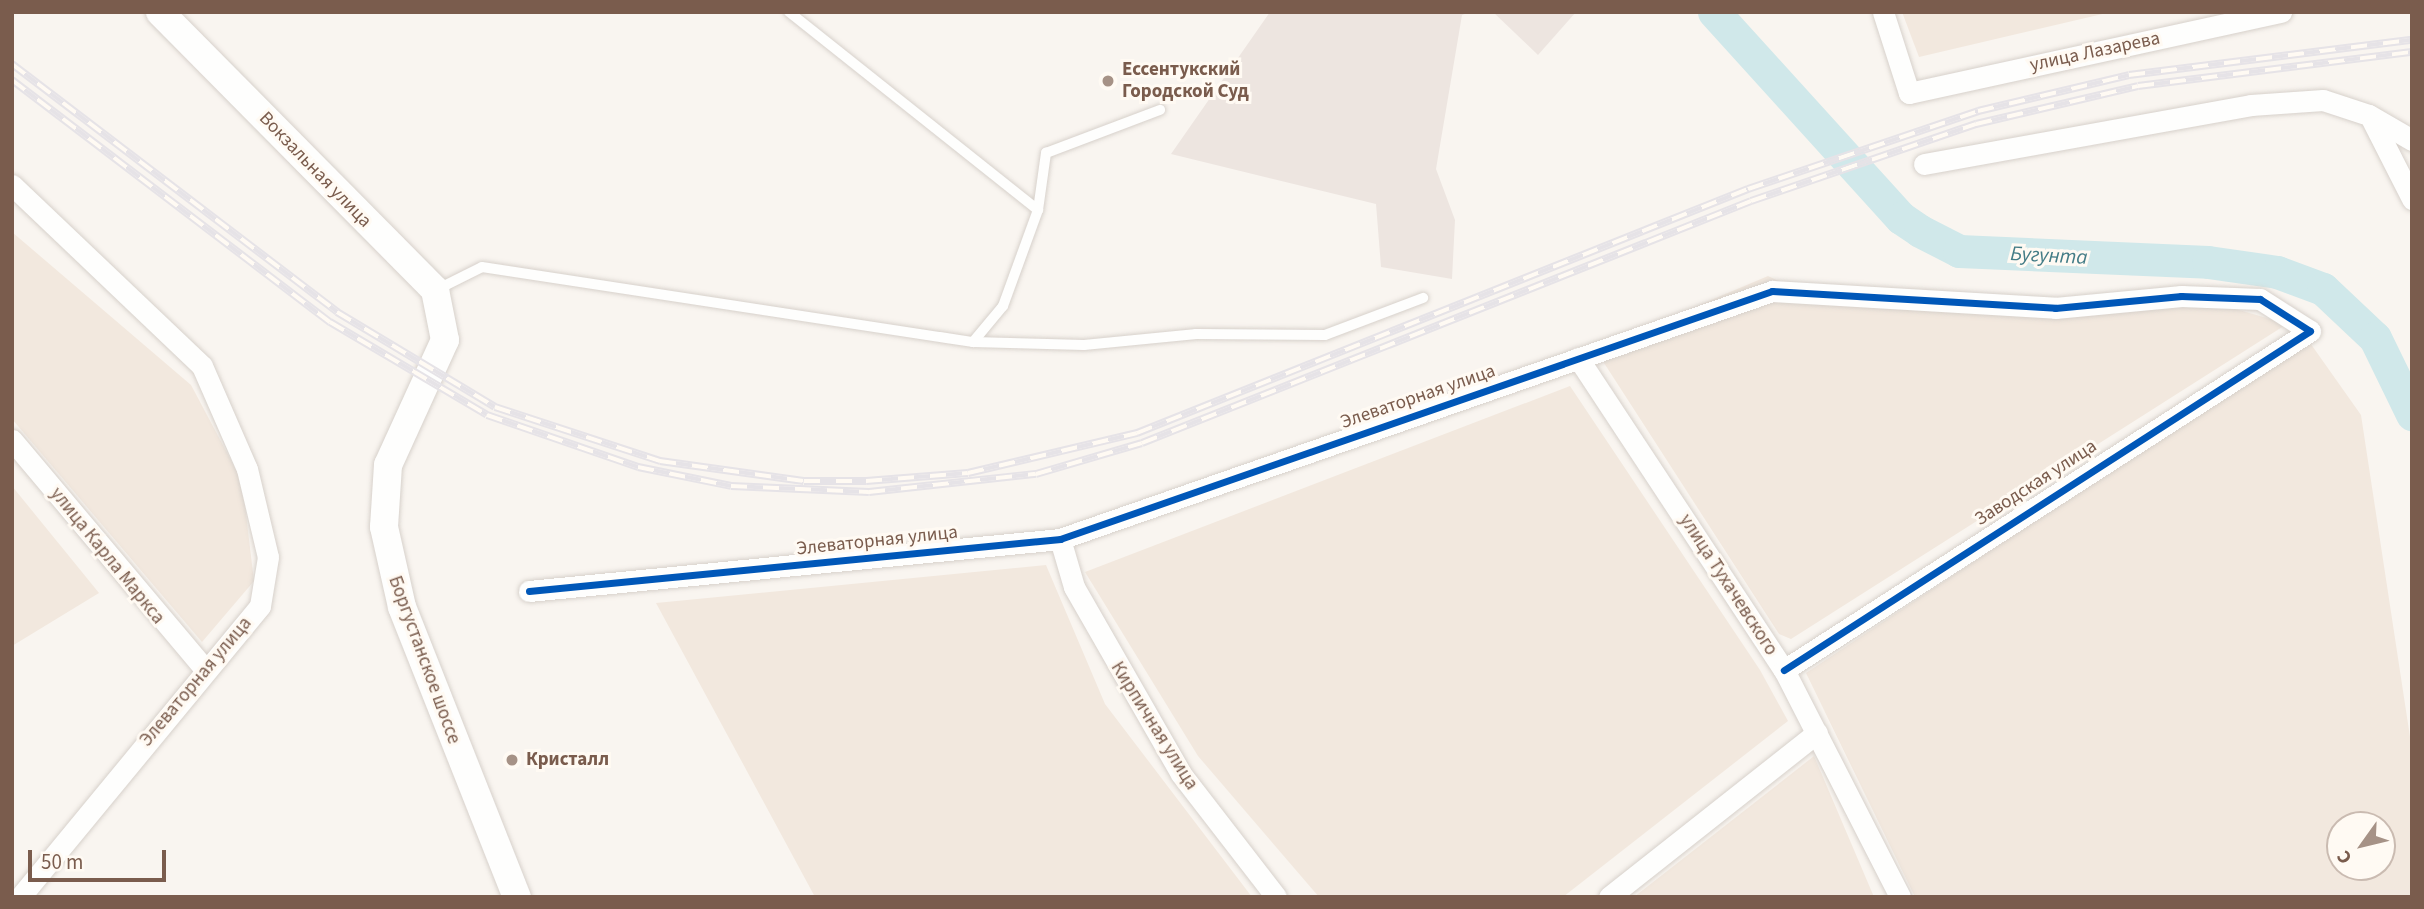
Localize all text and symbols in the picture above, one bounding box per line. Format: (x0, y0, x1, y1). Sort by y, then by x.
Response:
street label: улица Лазарева (2028, 27, 2162, 77)
place label: Ессентукский Городской Суд (1122, 59, 1249, 103)
marker: Ессентукский Городской Суд (1100, 73, 1116, 89)
street label: Вокзальная улица (254, 107, 376, 233)
water label: Бугунта (2010, 240, 2088, 270)
street label: Элеваторная улица (1338, 360, 1498, 434)
street label: Заводская улица (1971, 435, 2101, 531)
street label: улица Карла Маркса (45, 483, 169, 629)
street label: улица Тухачевского (1674, 510, 1782, 660)
street label: Элеваторная улица (795, 521, 959, 561)
street label: Боргустанское шоссе (383, 573, 465, 747)
street label: Элеваторная улица (135, 613, 257, 751)
street label: Кирпичная улица (1105, 658, 1203, 794)
place label: Кристалл (526, 749, 609, 771)
marker: Кристалл (504, 752, 520, 768)
north arrow (2326, 811, 2396, 881)
scale bar (32, 836, 170, 880)
text: С (2331, 845, 2359, 869)
text: 50 m (41, 847, 83, 877)

